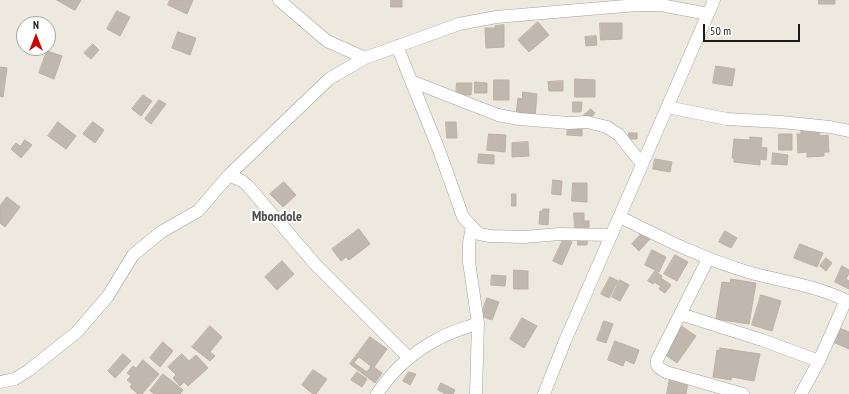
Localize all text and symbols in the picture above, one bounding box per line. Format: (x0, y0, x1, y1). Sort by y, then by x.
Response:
north arrow (16, 16, 56, 56)
scale bar (705, 16, 802, 42)
text: N (33, 18, 39, 32)
text: 50 m (710, 23, 731, 38)
district label: Mbondole (252, 209, 302, 225)

